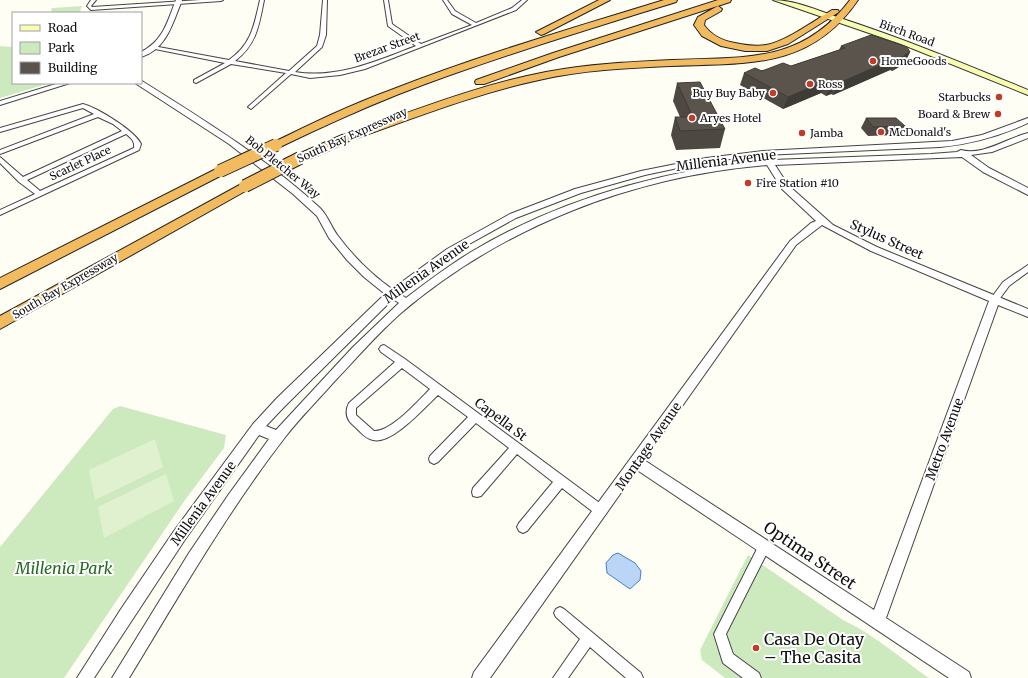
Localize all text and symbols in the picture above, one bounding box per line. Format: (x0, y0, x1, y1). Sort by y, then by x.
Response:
legend (12, 12, 142, 84)
street label: Birch Road (878, 17, 937, 50)
text: Road (48, 20, 77, 35)
street label: Brezar Street (352, 28, 422, 65)
text: Park (48, 40, 75, 55)
place label: HomeGoods (881, 54, 947, 68)
marker: HomeGoods (868, 56, 878, 66)
text: Building (48, 60, 98, 75)
place label: Ross (818, 77, 843, 91)
marker: Ross (805, 79, 815, 89)
place label: Buy Buy Baby (692, 86, 766, 100)
marker: Buy Buy Baby (768, 88, 778, 98)
place label: Starbucks (938, 90, 991, 104)
marker: Starbucks (994, 92, 1004, 102)
street label: South Bay Expressway (295, 104, 410, 166)
place label: Board & Brew (918, 107, 991, 121)
marker: Board & Brew (993, 109, 1003, 119)
place label: Aryes Hotel (699, 111, 762, 125)
marker: Aryes Hotel (687, 113, 697, 123)
place label: McDonald's (889, 125, 951, 139)
place label: Jamba (809, 126, 843, 140)
marker: McDonald's (876, 127, 886, 137)
marker: Jamba (797, 128, 807, 138)
street label: Bob Pletcher Way (243, 133, 324, 202)
street label: Scarlet Place (47, 143, 113, 183)
street label: Millenia Avenue (675, 146, 777, 175)
place label: Fire Station #10 (756, 176, 839, 190)
marker: Fire Station #10 (743, 178, 753, 188)
street label: Stylus Street (847, 216, 926, 263)
street label: Millenia Avenue (380, 236, 472, 307)
street label: South Bay Expressway (10, 250, 121, 322)
street label: Capella St (471, 394, 530, 445)
street label: Metro Avenue (922, 395, 967, 483)
street label: Montage Avenue (612, 399, 685, 494)
street label: Millenia Avenue (167, 458, 240, 549)
street label: Optima Street (760, 517, 861, 594)
park label: Millenia Park (15, 558, 113, 578)
place label: Casa De Otay – The Casita (764, 629, 865, 667)
marker: Casa De Otay – The Casita (751, 643, 761, 653)

